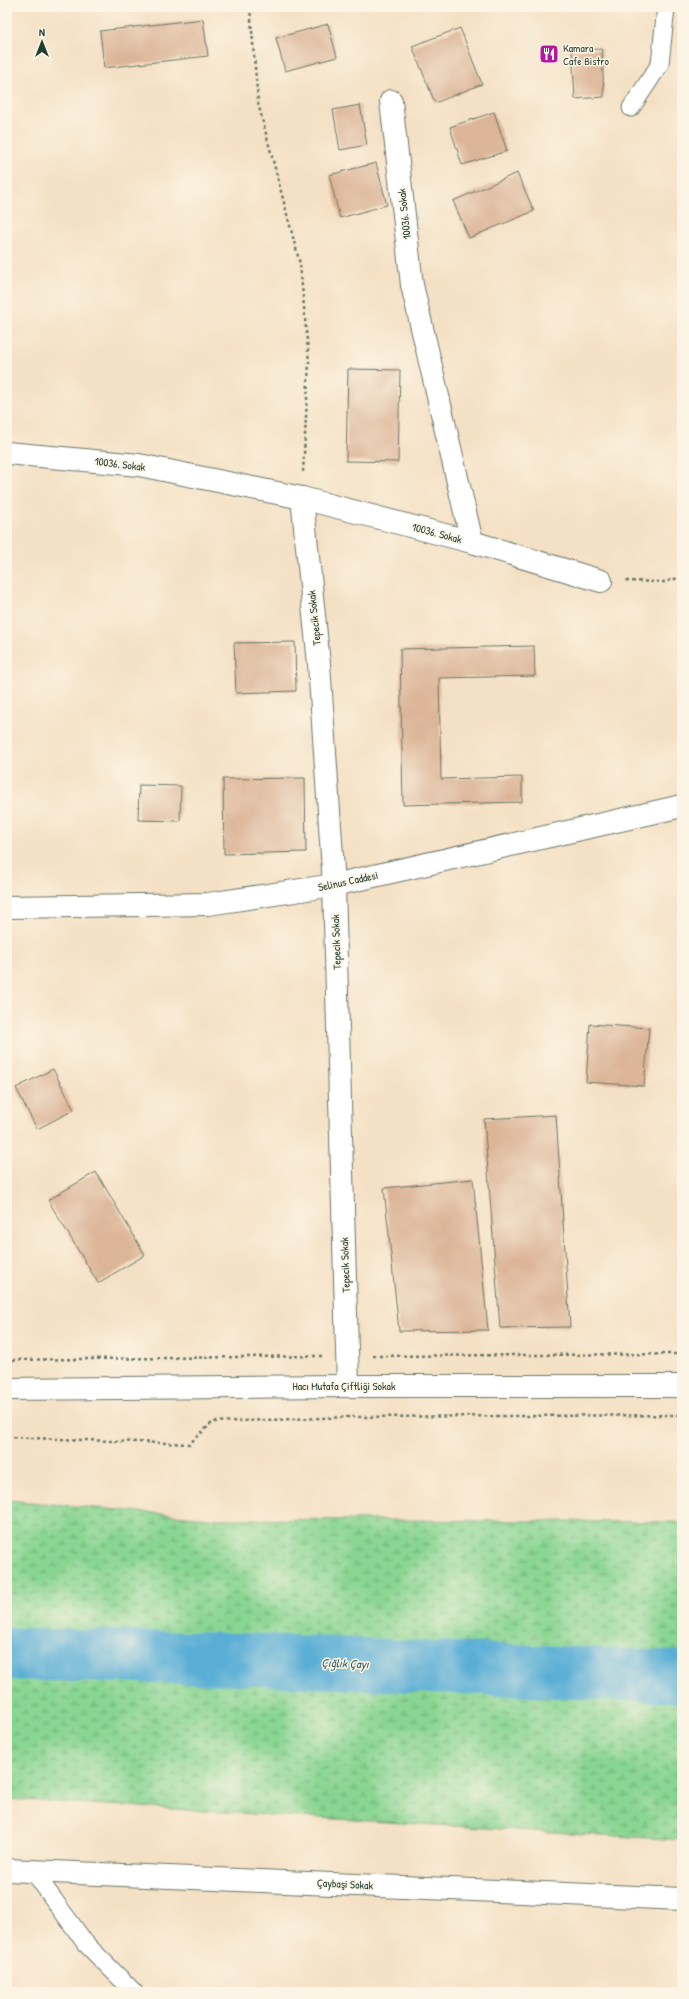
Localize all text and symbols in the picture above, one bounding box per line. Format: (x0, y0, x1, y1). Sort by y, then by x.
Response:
north arrow (22, 22, 62, 62)
text: N (39, 25, 45, 39)
place label: Kamara Cafe Bistro (563, 41, 609, 68)
restaurant icon: Kamara Cafe Bistro (538, 43, 560, 65)
street label: 10036. Sokak (394, 187, 414, 240)
street label: 10036. Sokak (94, 454, 147, 474)
street label: 10036. Sokak (411, 520, 464, 546)
street label: Tepecik Sokak (304, 589, 324, 646)
street label: Selinus Caddesi (317, 868, 379, 894)
street label: Tepecik Sokak (328, 914, 344, 970)
street label: Tepecik Sokak (337, 1237, 353, 1293)
street label: Hacı Mutafa Çiftliği Sokak (293, 1379, 396, 1393)
water label: Çığlık Çayı (321, 1654, 370, 1672)
street label: Çaybaşi Sokak (317, 1876, 374, 1892)

